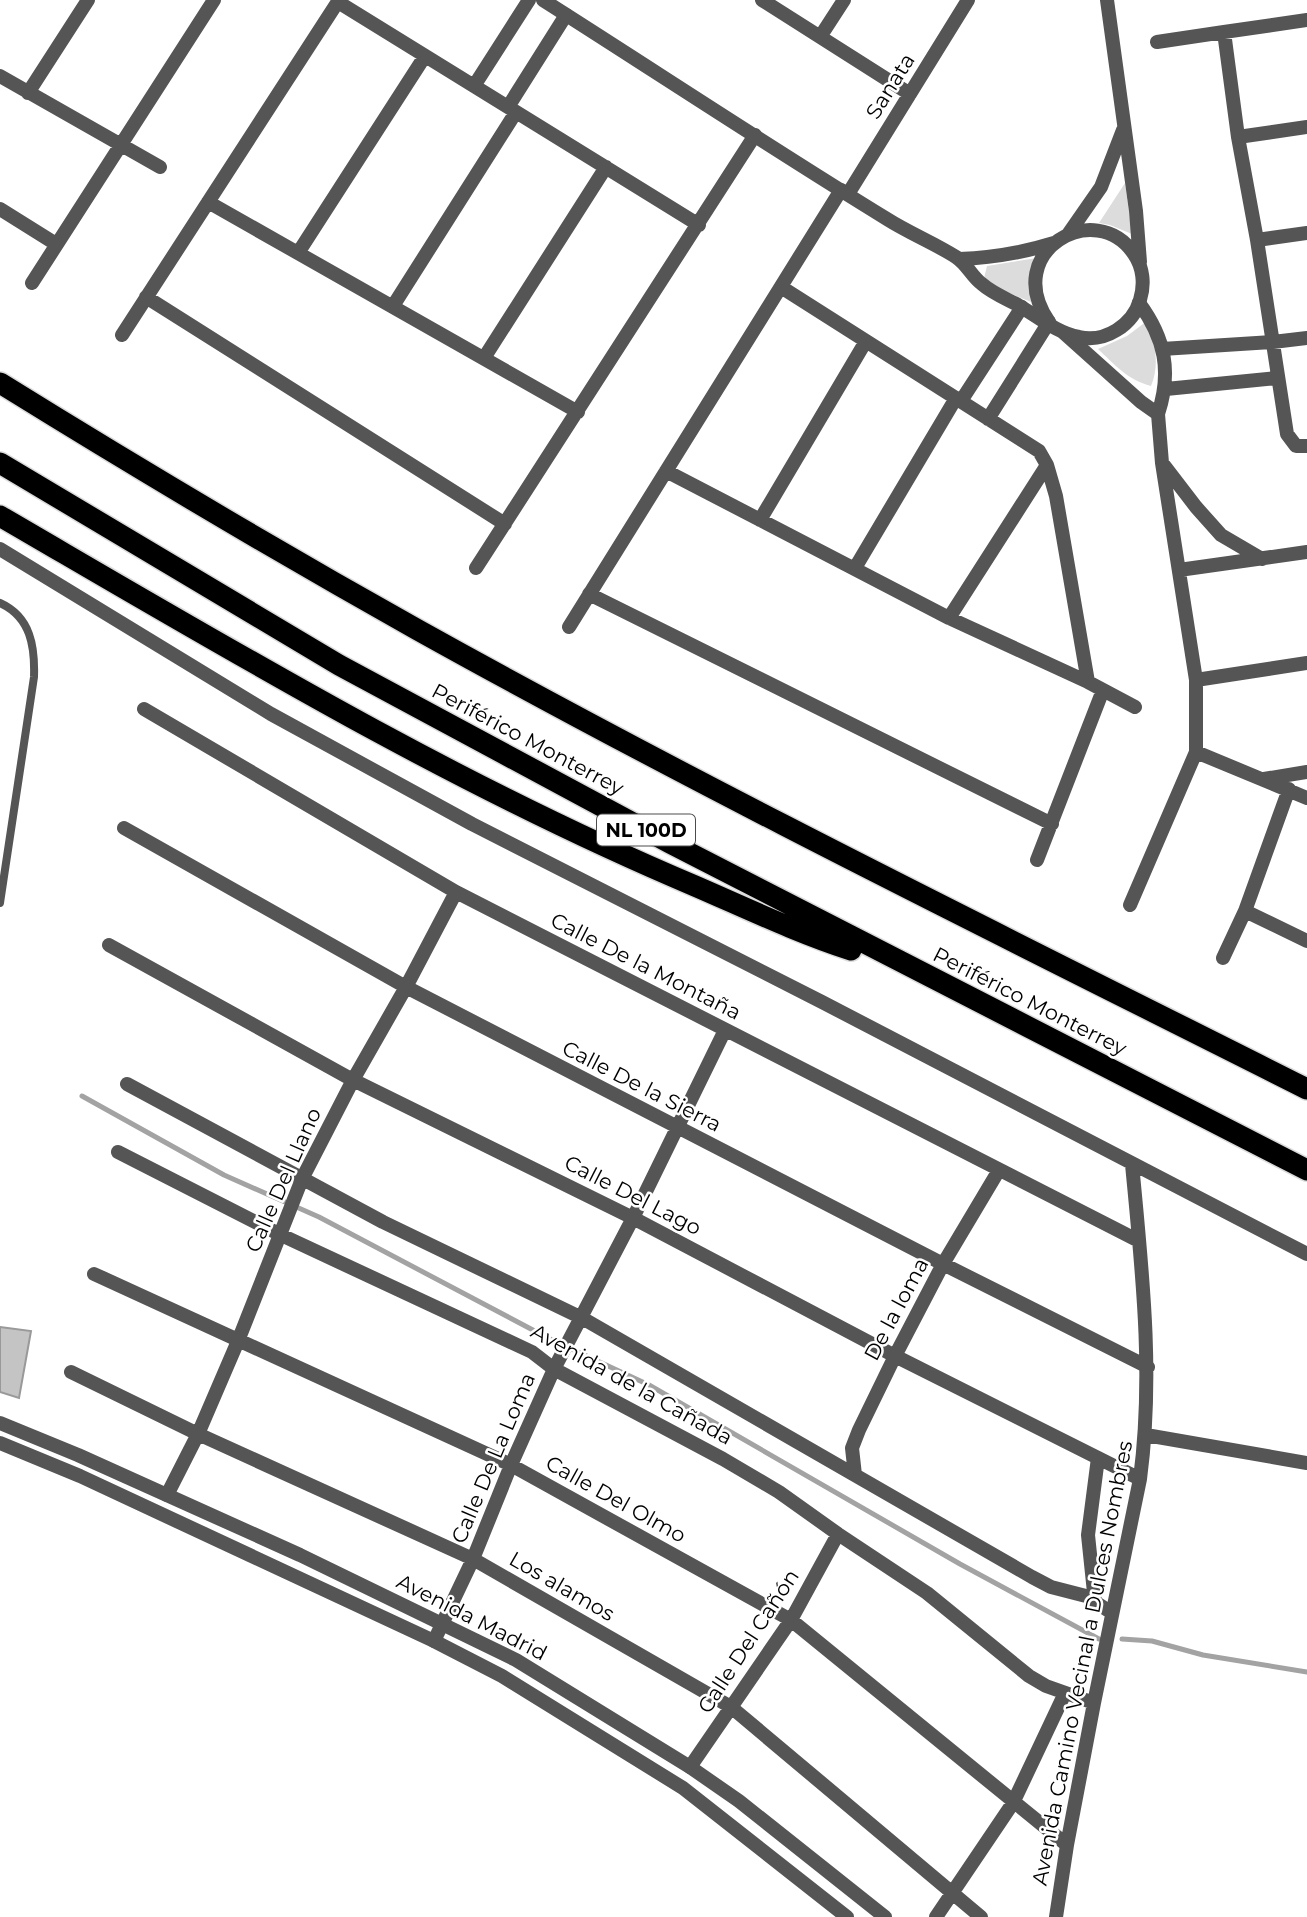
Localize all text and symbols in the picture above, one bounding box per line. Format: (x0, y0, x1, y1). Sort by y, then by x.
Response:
street label: Sanata (860, 49, 920, 123)
street label: Periférico Monterrey (428, 678, 629, 801)
road number: NL 100D (597, 814, 695, 846)
street label: Calle De la Montaña (547, 907, 745, 1025)
street label: Periférico Monterrey (929, 941, 1131, 1061)
street label: Calle De la Sierra (558, 1035, 726, 1137)
street label: Calle Del Llano (240, 1104, 326, 1256)
street label: Calle Del Lago (560, 1150, 706, 1240)
street label: De la loma (859, 1253, 933, 1365)
street label: Avenida de la Cañada (527, 1318, 737, 1450)
street label: Calle De La Loma (446, 1369, 540, 1547)
street label: Avenida Camino Vecinal a Dulces Nombres (1027, 1439, 1137, 1887)
street label: Calle Del Olmo (542, 1450, 690, 1548)
street label: Los alamos (505, 1546, 619, 1626)
street label: Calle Del Cañón (692, 1564, 804, 1718)
street label: Avenida Madrid (393, 1568, 551, 1666)

